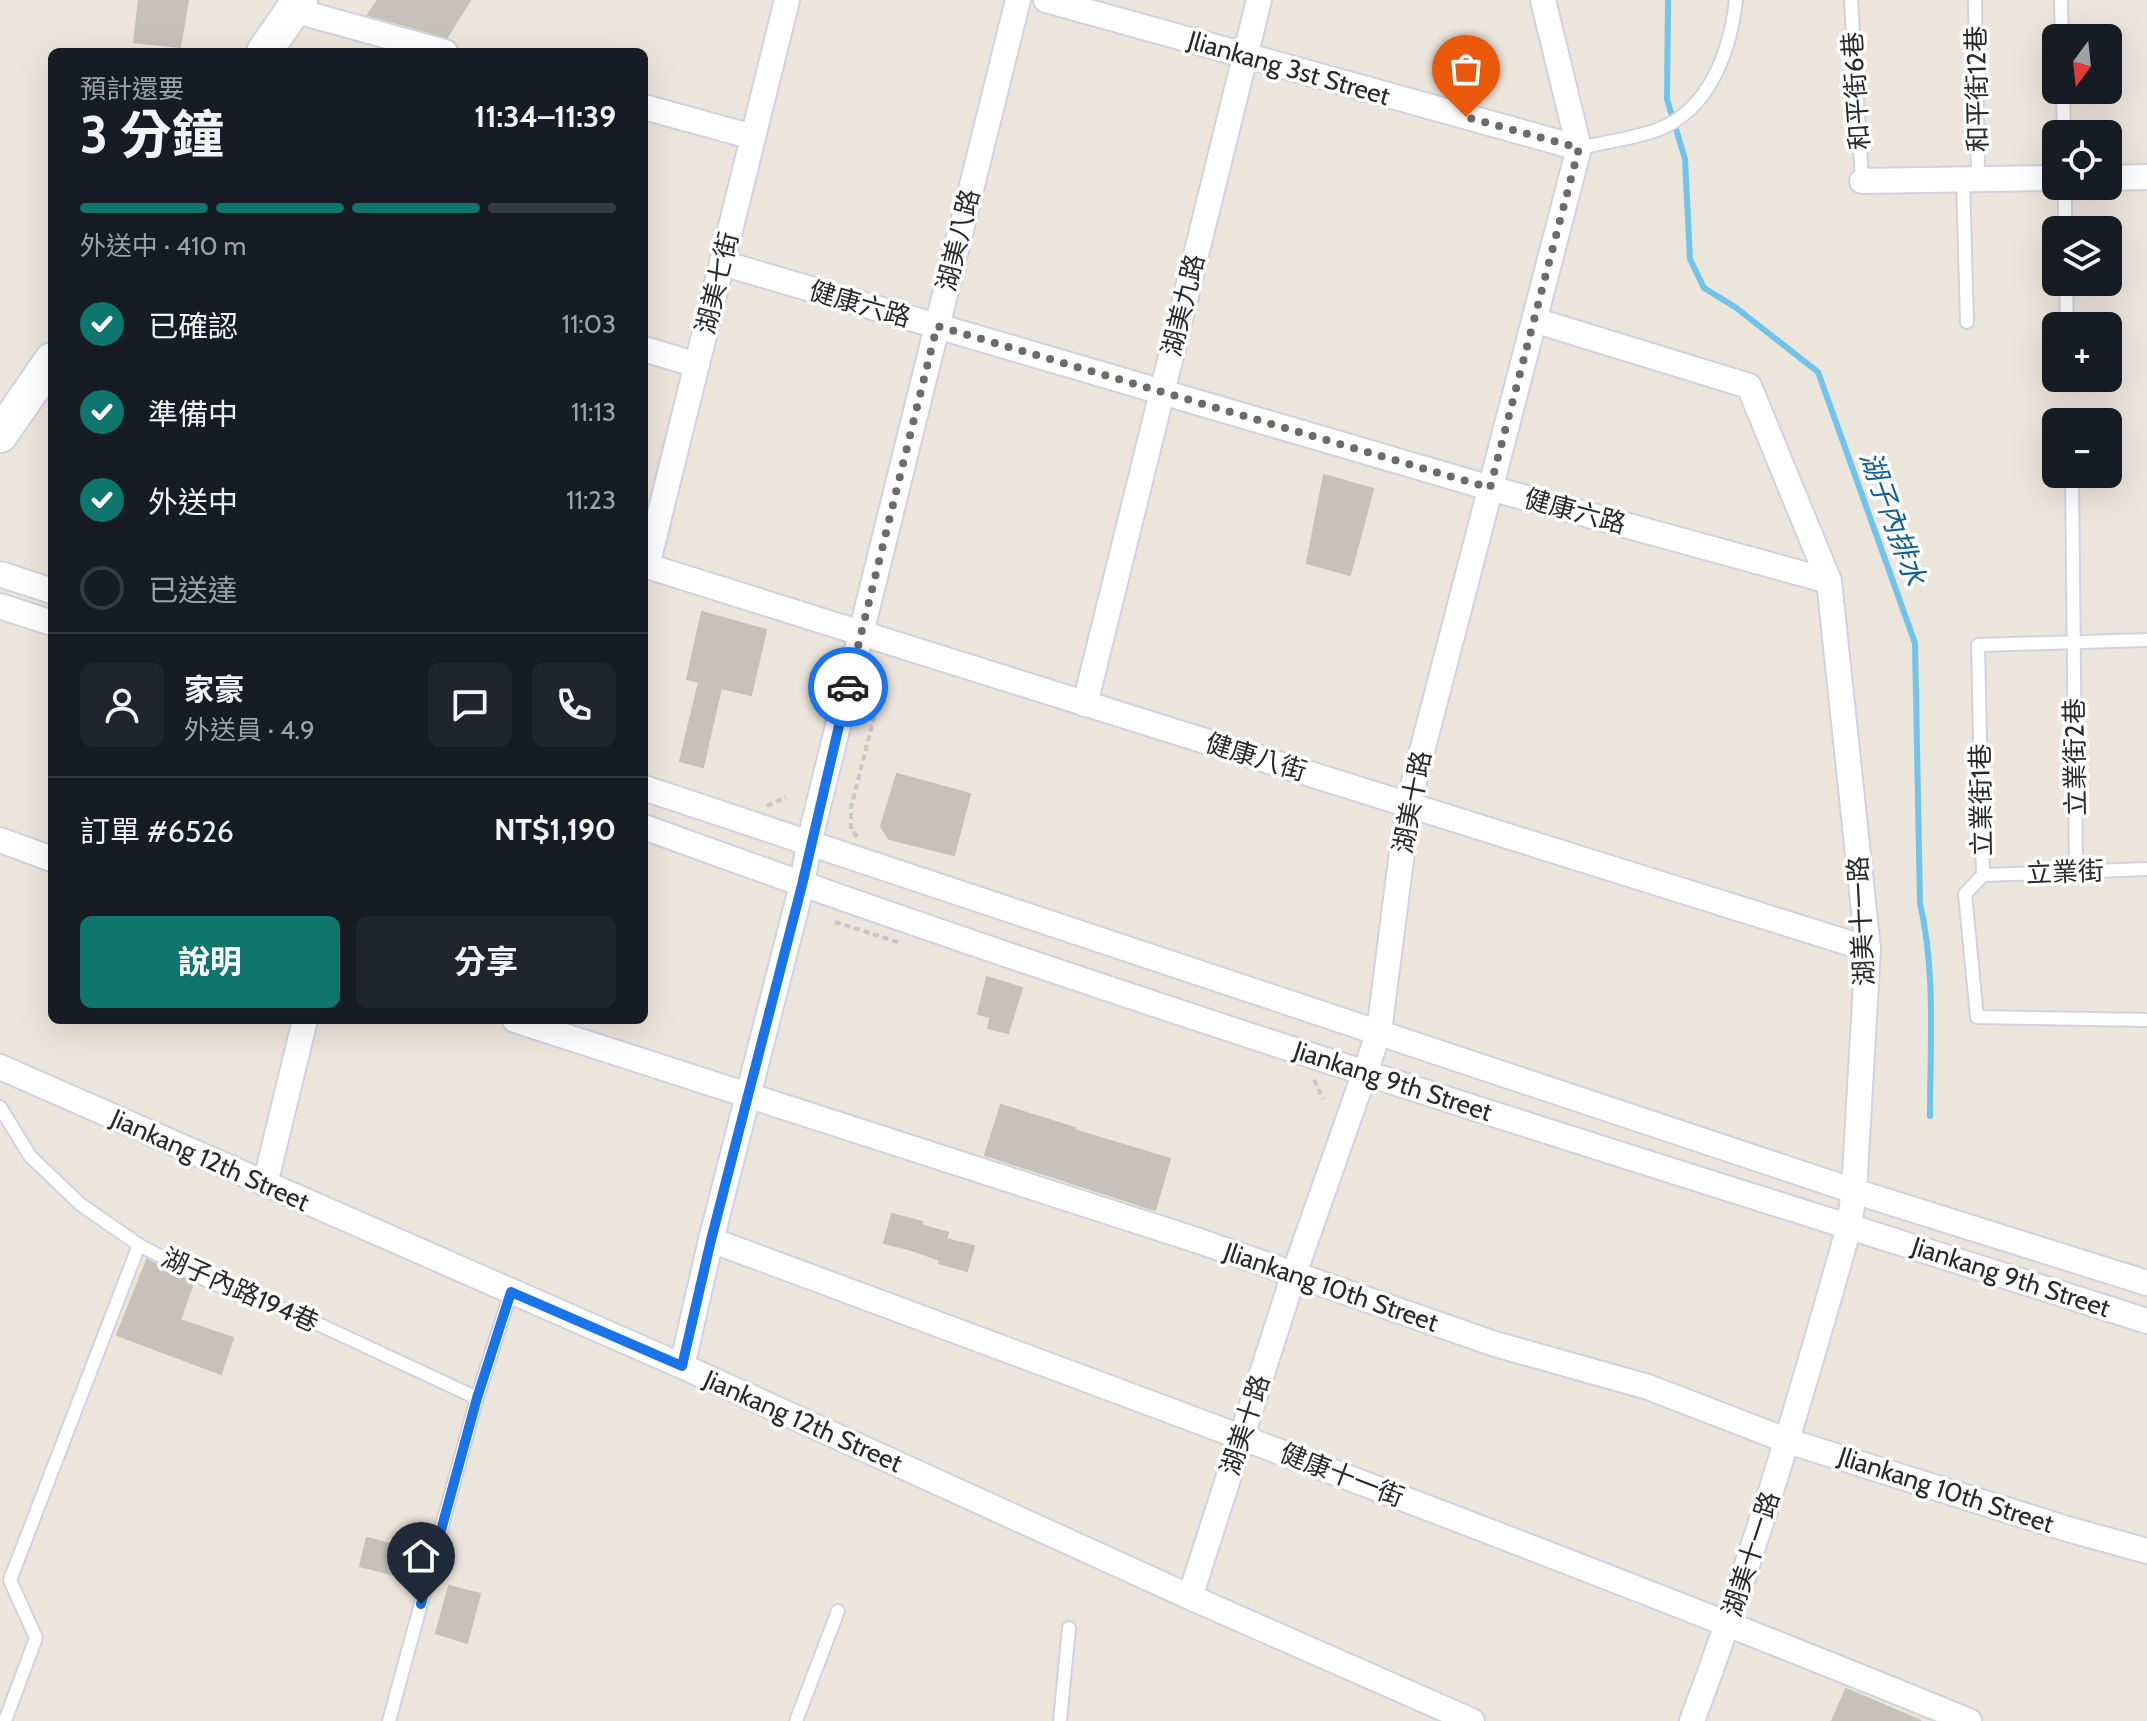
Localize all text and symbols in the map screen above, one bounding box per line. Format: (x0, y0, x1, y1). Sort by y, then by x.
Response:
street label: Jliankang 3st Street (1183, 24, 1394, 112)
north arrow (2042, 24, 2122, 104)
map controls (2042, 24, 2122, 488)
street label: 和平街12巷 (1960, 26, 1994, 152)
street label: 和平街6巷 (1836, 31, 1876, 151)
pin (1432, 35, 1500, 117)
icon: bag (1444, 47, 1488, 91)
text: 預計還要 (80, 73, 184, 105)
text: 11:34–11:39 (474, 98, 616, 135)
text: 3 分鐘 (80, 103, 224, 166)
button: locate (2042, 120, 2122, 200)
street label: 湖美八路 (930, 186, 986, 294)
button: layers (2042, 216, 2122, 296)
street label: 湖美七街 (689, 229, 745, 337)
text: 外送中 · 410 m (80, 230, 246, 262)
street label: 湖美九路 (1155, 251, 1211, 359)
street label: 健康六路 (806, 274, 914, 334)
icon: check (80, 302, 124, 346)
text: 已確認 (148, 308, 238, 345)
text: 11:03 (561, 308, 616, 340)
button: + (2042, 312, 2122, 392)
icon: check (80, 390, 124, 434)
text: 準備中 (148, 396, 238, 433)
text: 11:13 (571, 396, 616, 428)
button: − (2042, 408, 2122, 488)
water label: 湖子內排水 (1853, 446, 1934, 591)
icon: check (80, 478, 124, 522)
street label: 健康六路 (1521, 482, 1629, 540)
text: 外送中 (148, 484, 238, 521)
text: 11:23 (566, 484, 616, 516)
text: 已送達 (148, 572, 238, 609)
courier (808, 647, 888, 727)
button: person (80, 663, 164, 747)
button: chat (428, 663, 512, 747)
button: phone (532, 663, 616, 747)
icon: car (826, 665, 870, 709)
text: 家豪 (184, 671, 244, 708)
street label: 立業街2巷 (2058, 698, 2092, 816)
text: 外送員 · 4.9 (184, 714, 315, 746)
street label: 健康八街 (1202, 726, 1310, 788)
street label: 立業街1巷 (1964, 743, 1998, 857)
street label: 湖美十路 (1386, 748, 1438, 856)
text: NT$1,190 (494, 811, 616, 848)
text: 訂單 #6526 (80, 813, 234, 850)
street label: 湖美十一路 (1842, 855, 1880, 987)
street label: 立業街 (2025, 855, 2105, 889)
button: 說明 (80, 916, 340, 1008)
button: 分享 (356, 916, 616, 1008)
street label: Jiankang 9th Street (1289, 1034, 1496, 1128)
street label: Jiankang 12th Street (105, 1101, 314, 1218)
street label: Jiankang 9th Street (1907, 1230, 2114, 1324)
street label: Jliankang 10th Street (1219, 1235, 1443, 1339)
street label: 湖子內路194巷 (157, 1241, 323, 1339)
street label: Jiankang 12th Street (698, 1362, 907, 1479)
street label: 湖美十路 (1214, 1371, 1276, 1479)
street label: 健康十一街 (1276, 1437, 1408, 1513)
street label: Jliankang 10th Street (1833, 1440, 2058, 1540)
street label: 湖美十一路 (1716, 1487, 1786, 1621)
pin (387, 1522, 455, 1604)
icon: home (399, 1534, 443, 1578)

